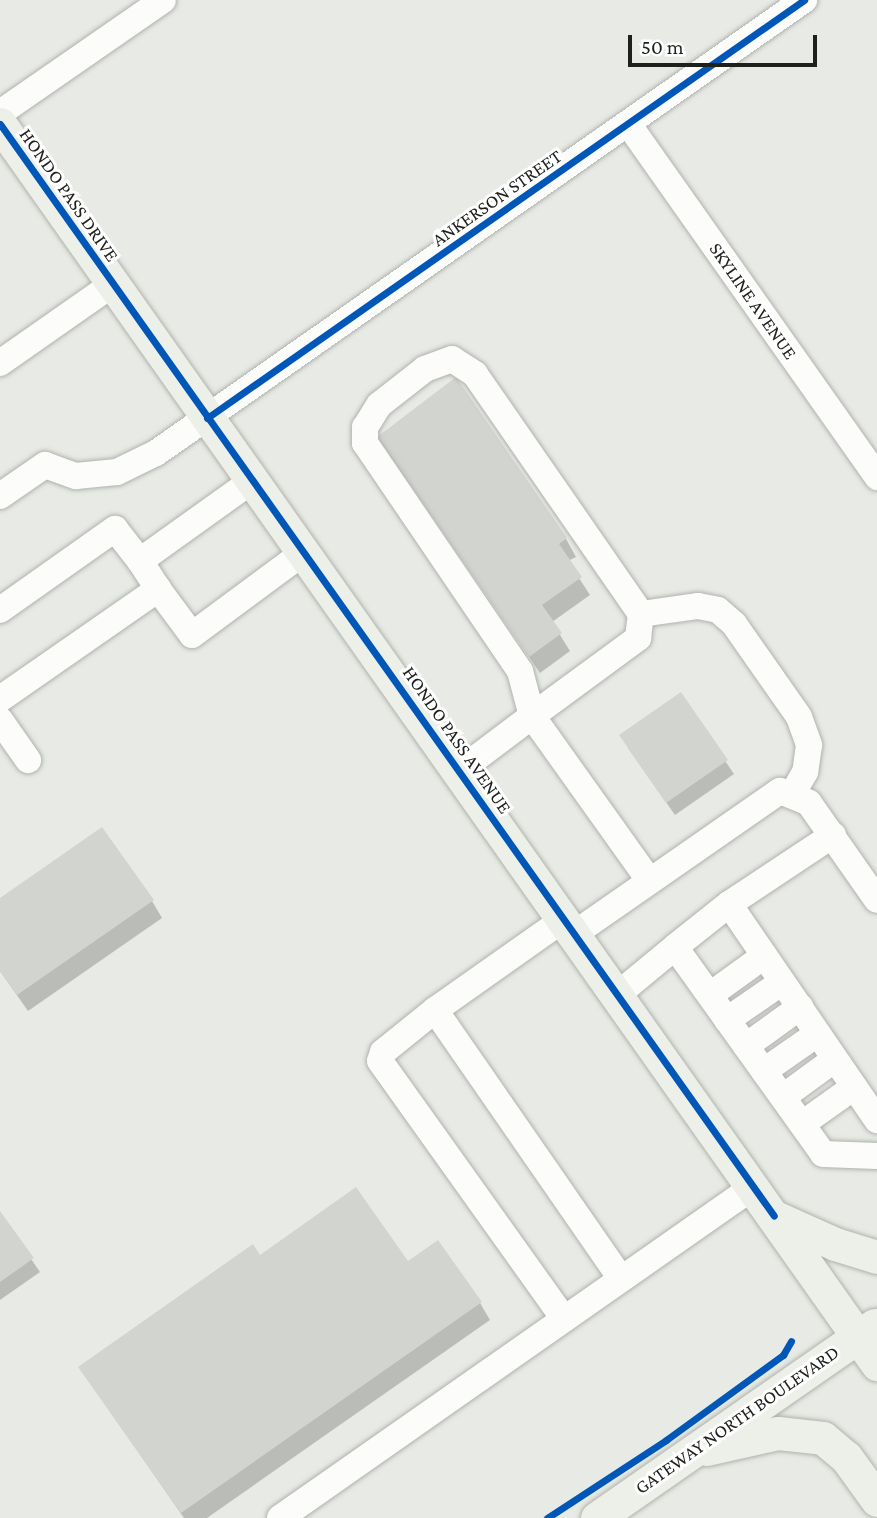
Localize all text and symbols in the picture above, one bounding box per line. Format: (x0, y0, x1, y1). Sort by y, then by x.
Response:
scale bar (632, 21, 821, 65)
text: 50 m (641, 35, 684, 59)
street label: HONDO PASS DRIVE (14, 124, 124, 266)
street label: ANKERSON STREET (428, 145, 566, 251)
street label: SKYLINE AVENUE (704, 238, 802, 364)
street label: HONDO PASS AVENUE (398, 662, 516, 818)
street label: GATEWAY NORTH BOULEVARD (631, 1341, 843, 1499)

